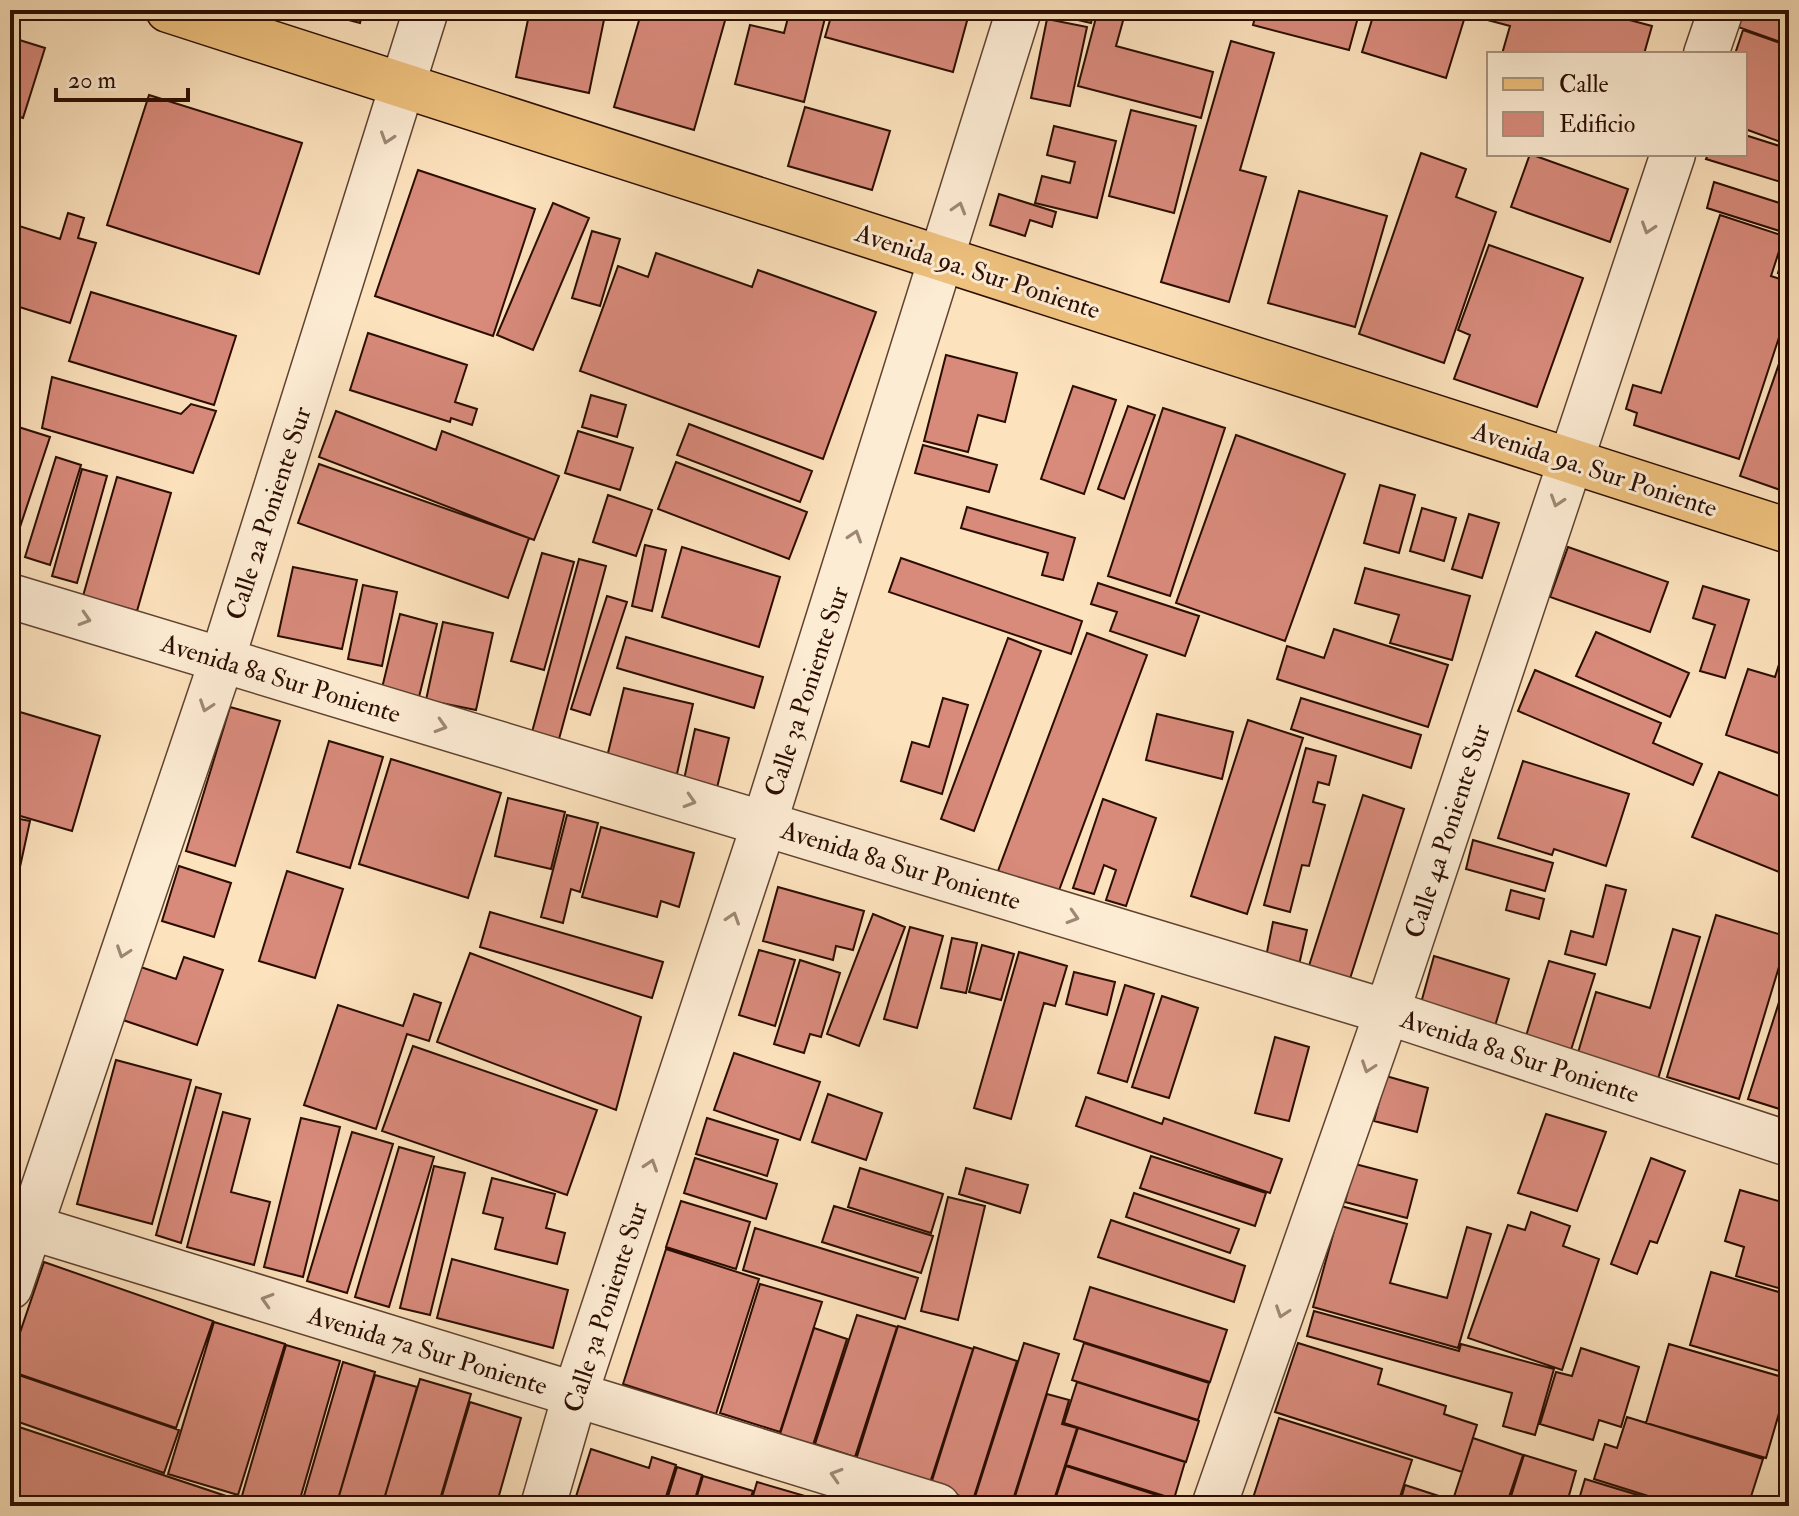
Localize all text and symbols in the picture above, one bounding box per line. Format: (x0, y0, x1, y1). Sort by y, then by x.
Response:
scale bar (56, 52, 188, 102)
legend (1487, 52, 1747, 156)
text: 20 m (68, 65, 117, 96)
text: Calle (1559, 69, 1609, 100)
text: Edificio (1559, 109, 1635, 140)
one-way arrow (380, 131, 396, 145)
one-way arrow (949, 201, 965, 215)
street label: Avenida 9a. Sur Poniente (850, 217, 1104, 327)
one-way arrow (1641, 221, 1657, 234)
street label: Calle 2a Poniente Sur (219, 402, 319, 624)
street label: Avenida 9a. Sur Poniente (1467, 415, 1721, 525)
one-way arrow (1550, 494, 1566, 507)
one-way arrow (846, 529, 862, 543)
street label: Calle 3a Poniente Sur (758, 582, 856, 800)
one-way arrow (77, 610, 91, 626)
street label: Avenida 8a Sur Poniente (156, 627, 404, 731)
one-way arrow (200, 698, 216, 712)
one-way arrow (433, 717, 447, 733)
street label: Calle 4a Poniente Sur (1398, 720, 1498, 942)
one-way arrow (682, 792, 696, 808)
street label: Avenida 8a Sur Poniente (776, 814, 1024, 918)
one-way arrow (1065, 908, 1079, 924)
one-way arrow (724, 912, 740, 925)
one-way arrow (117, 945, 133, 959)
street label: Avenida 8a Sur Poniente (1395, 1003, 1643, 1111)
one-way arrow (1362, 1059, 1378, 1073)
one-way arrow (642, 1159, 658, 1173)
street label: Calle 3a Poniente Sur (557, 1198, 655, 1416)
one-way arrow (260, 1293, 274, 1309)
street label: Avenida 7a Sur Poniente (303, 1299, 551, 1403)
one-way arrow (1276, 1304, 1292, 1318)
one-way arrow (830, 1468, 844, 1484)

